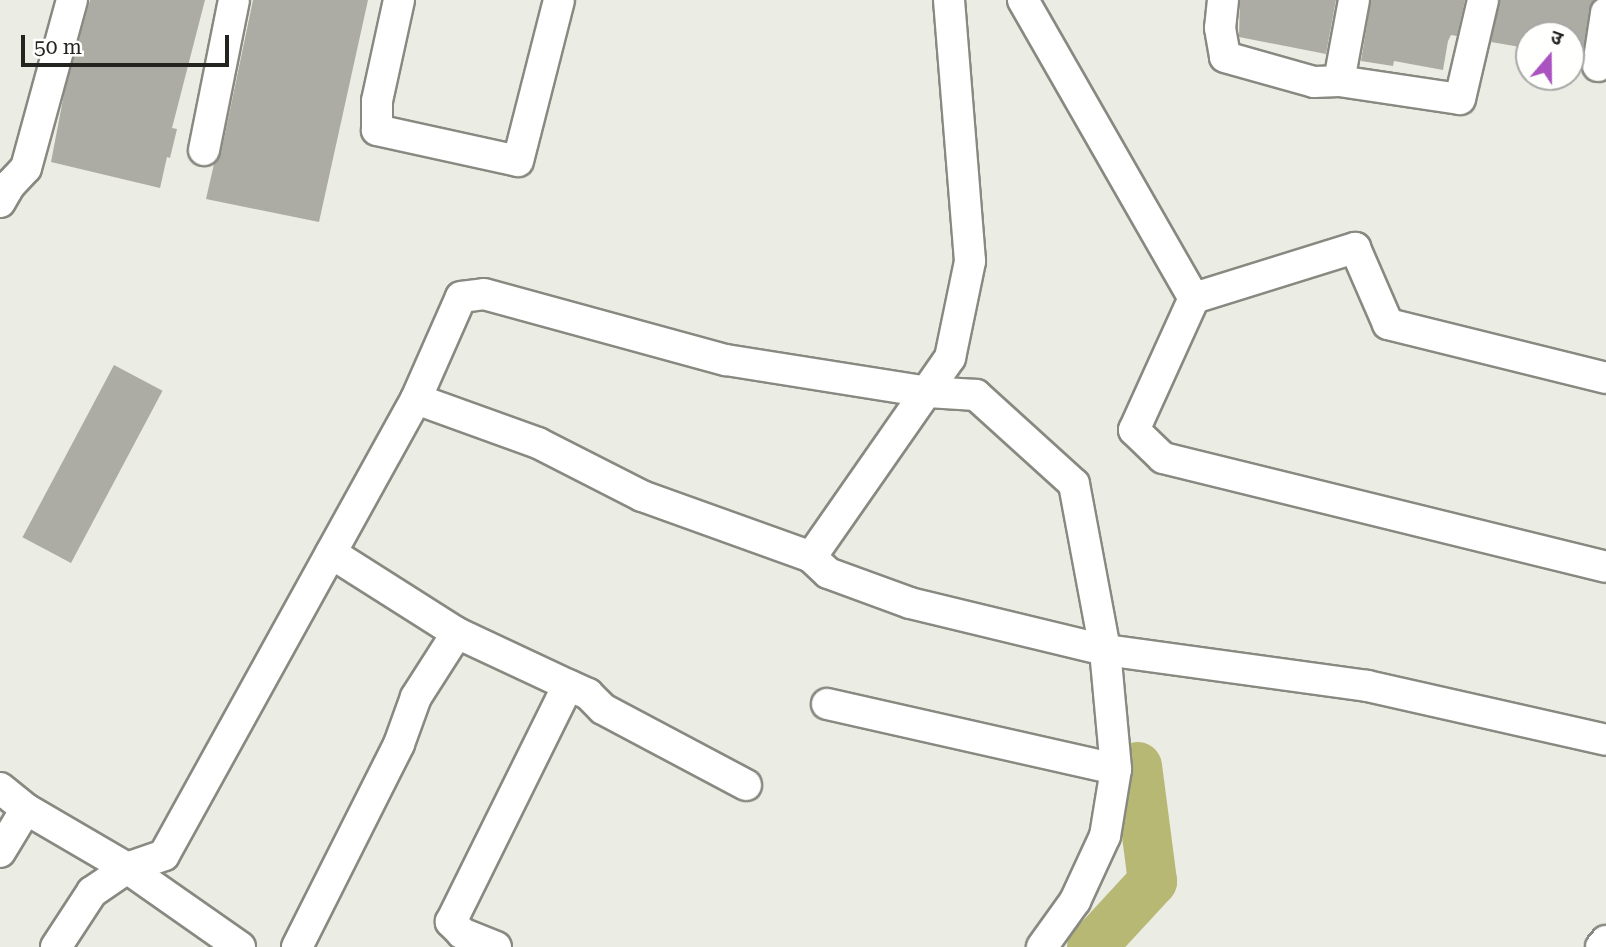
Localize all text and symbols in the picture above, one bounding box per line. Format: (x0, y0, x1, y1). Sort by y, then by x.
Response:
scale bar (24, 21, 233, 65)
north arrow (1515, 21, 1585, 91)
text: उ (1548, 25, 1566, 50)
text: 50 m (34, 35, 82, 59)

